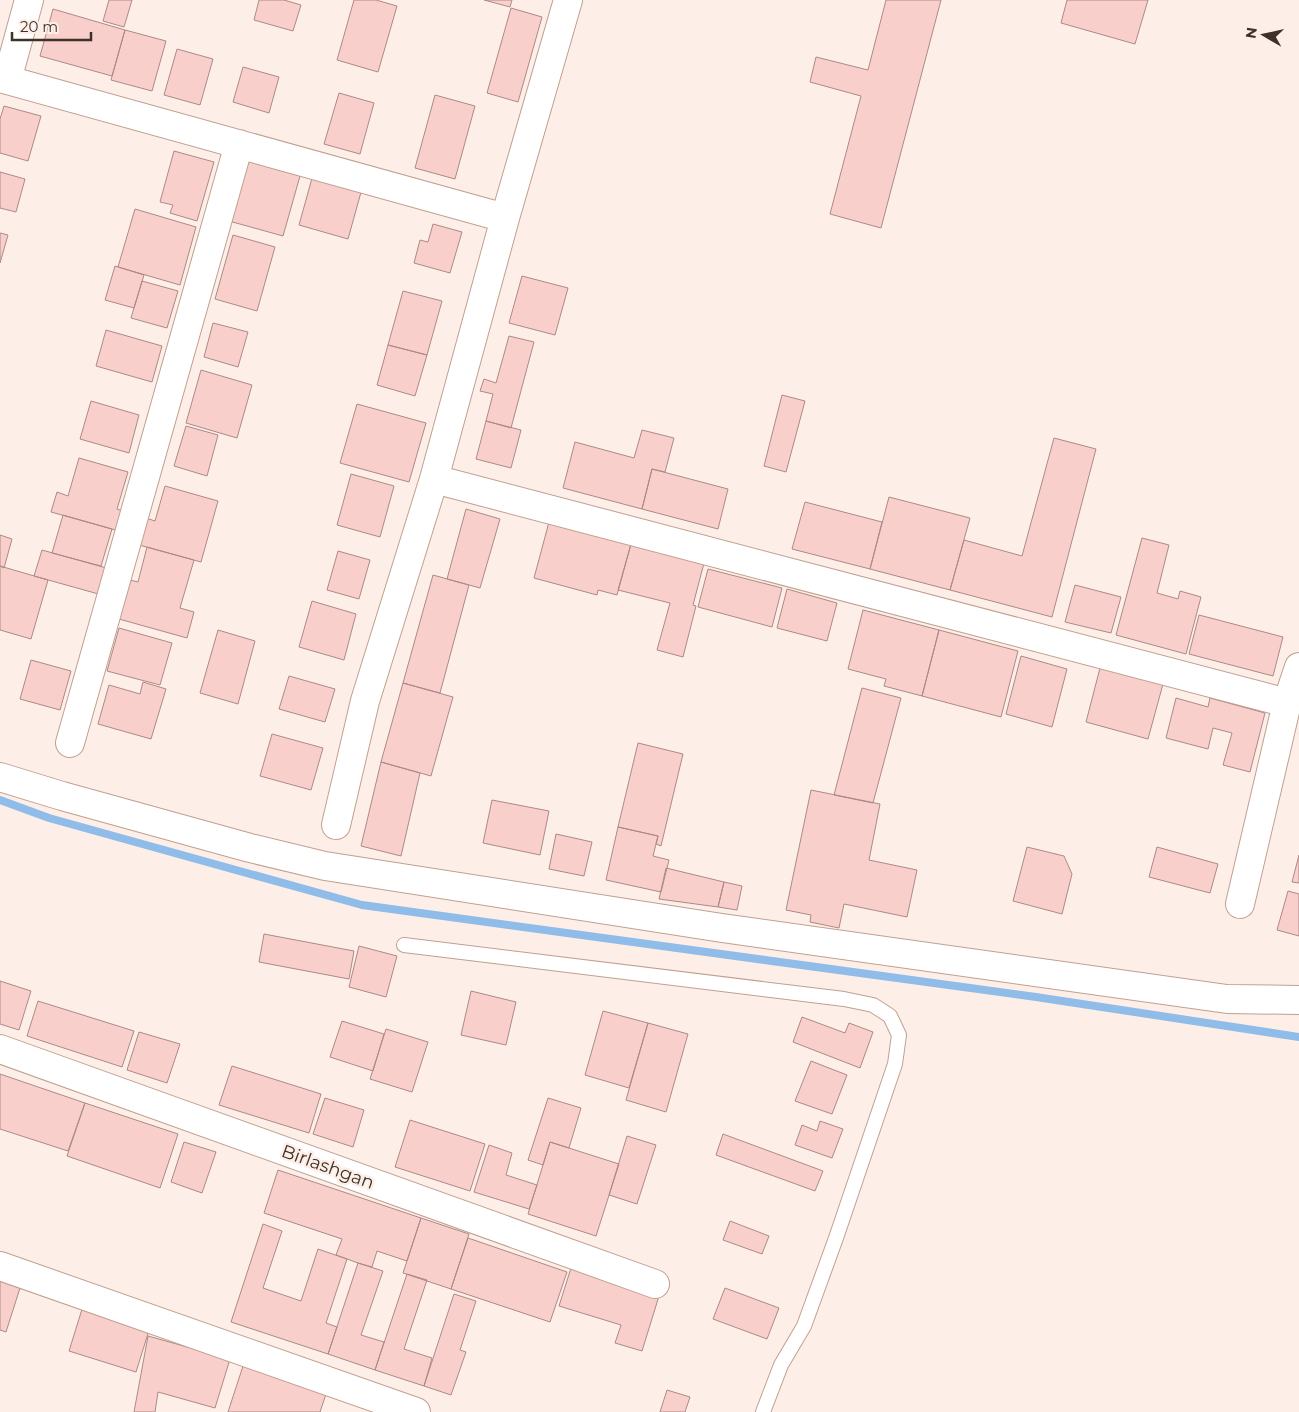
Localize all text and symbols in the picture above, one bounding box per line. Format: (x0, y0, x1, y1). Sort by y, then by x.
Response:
scale bar (12, 10, 91, 42)
north arrow (1239, 10, 1289, 60)
text: 20 m (20, 17, 58, 36)
text: N (1241, 26, 1261, 40)
street label: Birlashgan (279, 1140, 377, 1194)

